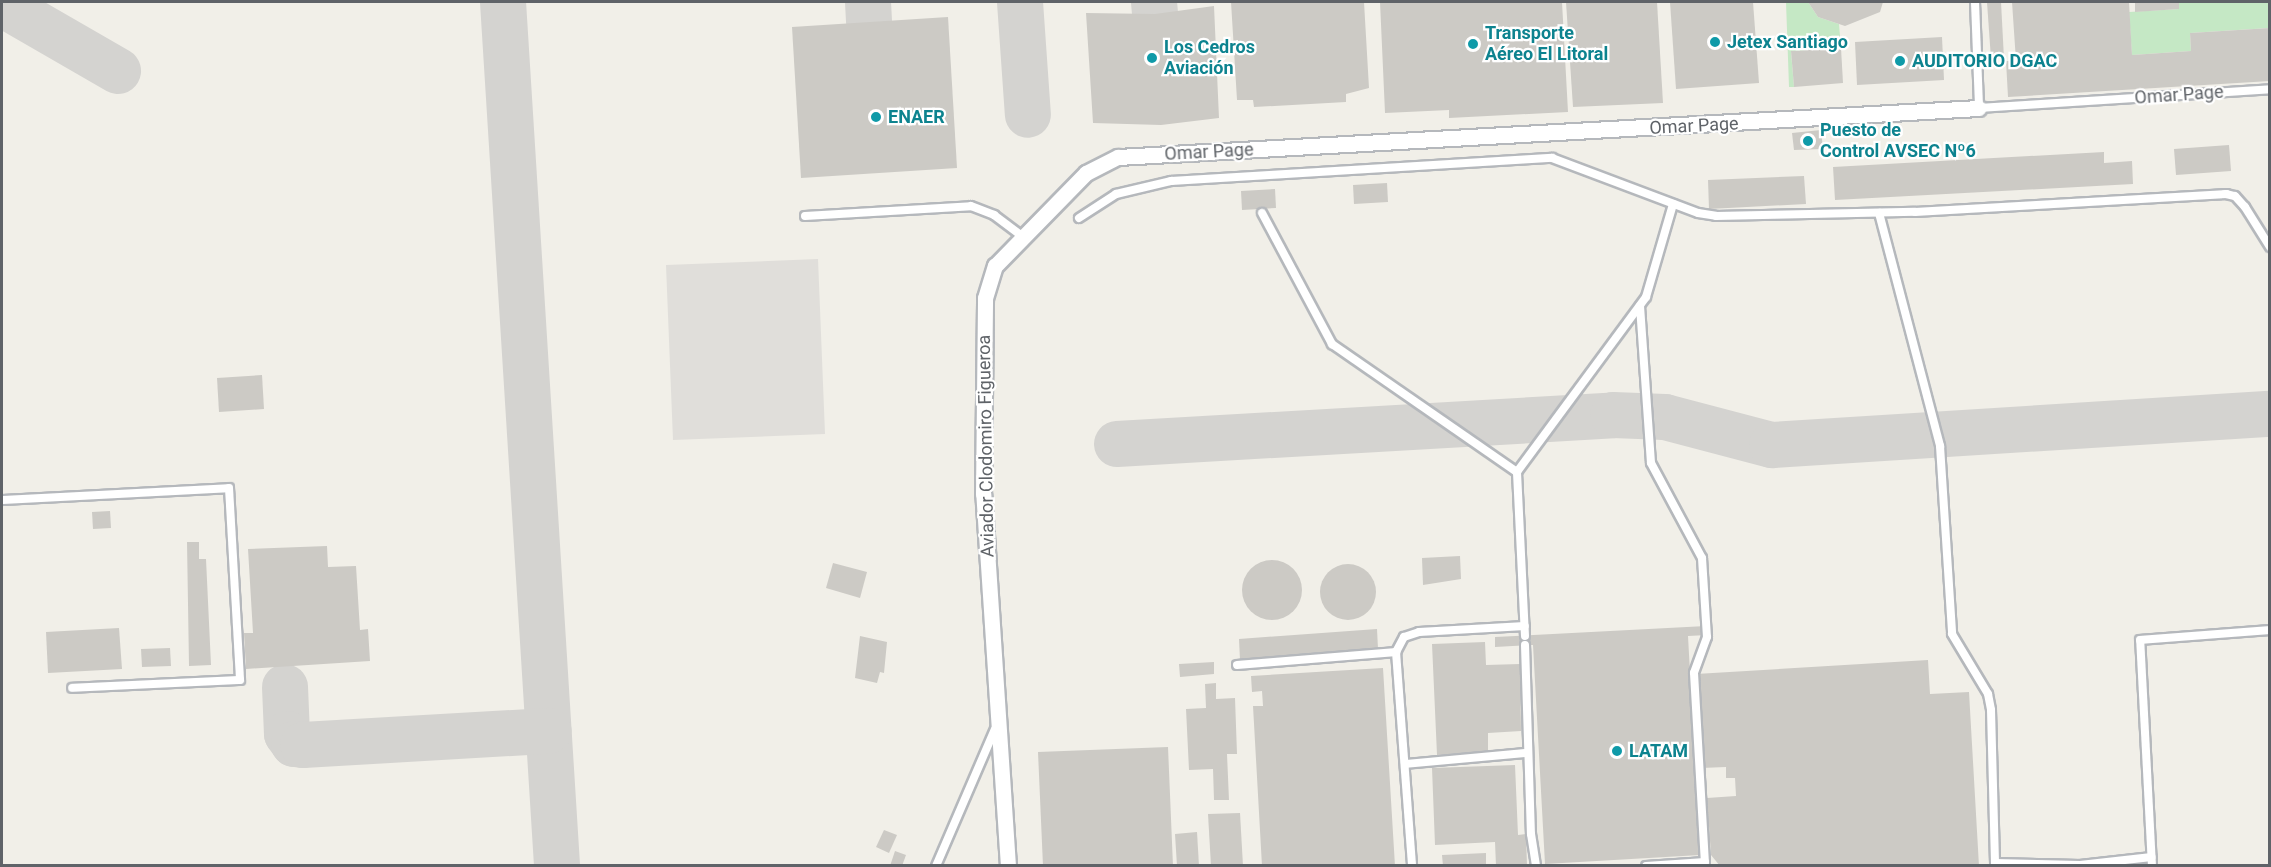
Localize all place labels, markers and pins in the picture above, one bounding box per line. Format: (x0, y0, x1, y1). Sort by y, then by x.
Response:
place label: Transporte Aéreo El Litoral (1485, 23, 1608, 66)
place label: Jetex Santiago (1727, 31, 1848, 53)
marker: Jetex Santiago (1708, 35, 1722, 49)
place label: Los Cedros Aviación (1164, 37, 1255, 80)
marker: Transporte Aéreo El Litoral (1466, 37, 1480, 51)
place label: AUDITORIO DGAC (1912, 50, 2057, 72)
marker: Los Cedros Aviación (1145, 51, 1159, 65)
marker: AUDITORIO DGAC (1893, 54, 1907, 68)
place label: ENAER (888, 106, 945, 128)
marker: ENAER (869, 110, 883, 124)
place label: Puesto de Control AVSEC Nº6 (1820, 120, 1976, 162)
marker: Puesto de Control AVSEC Nº6 (1801, 134, 1815, 148)
place label: LATAM (1629, 740, 1688, 762)
marker: LATAM (1610, 744, 1624, 758)

